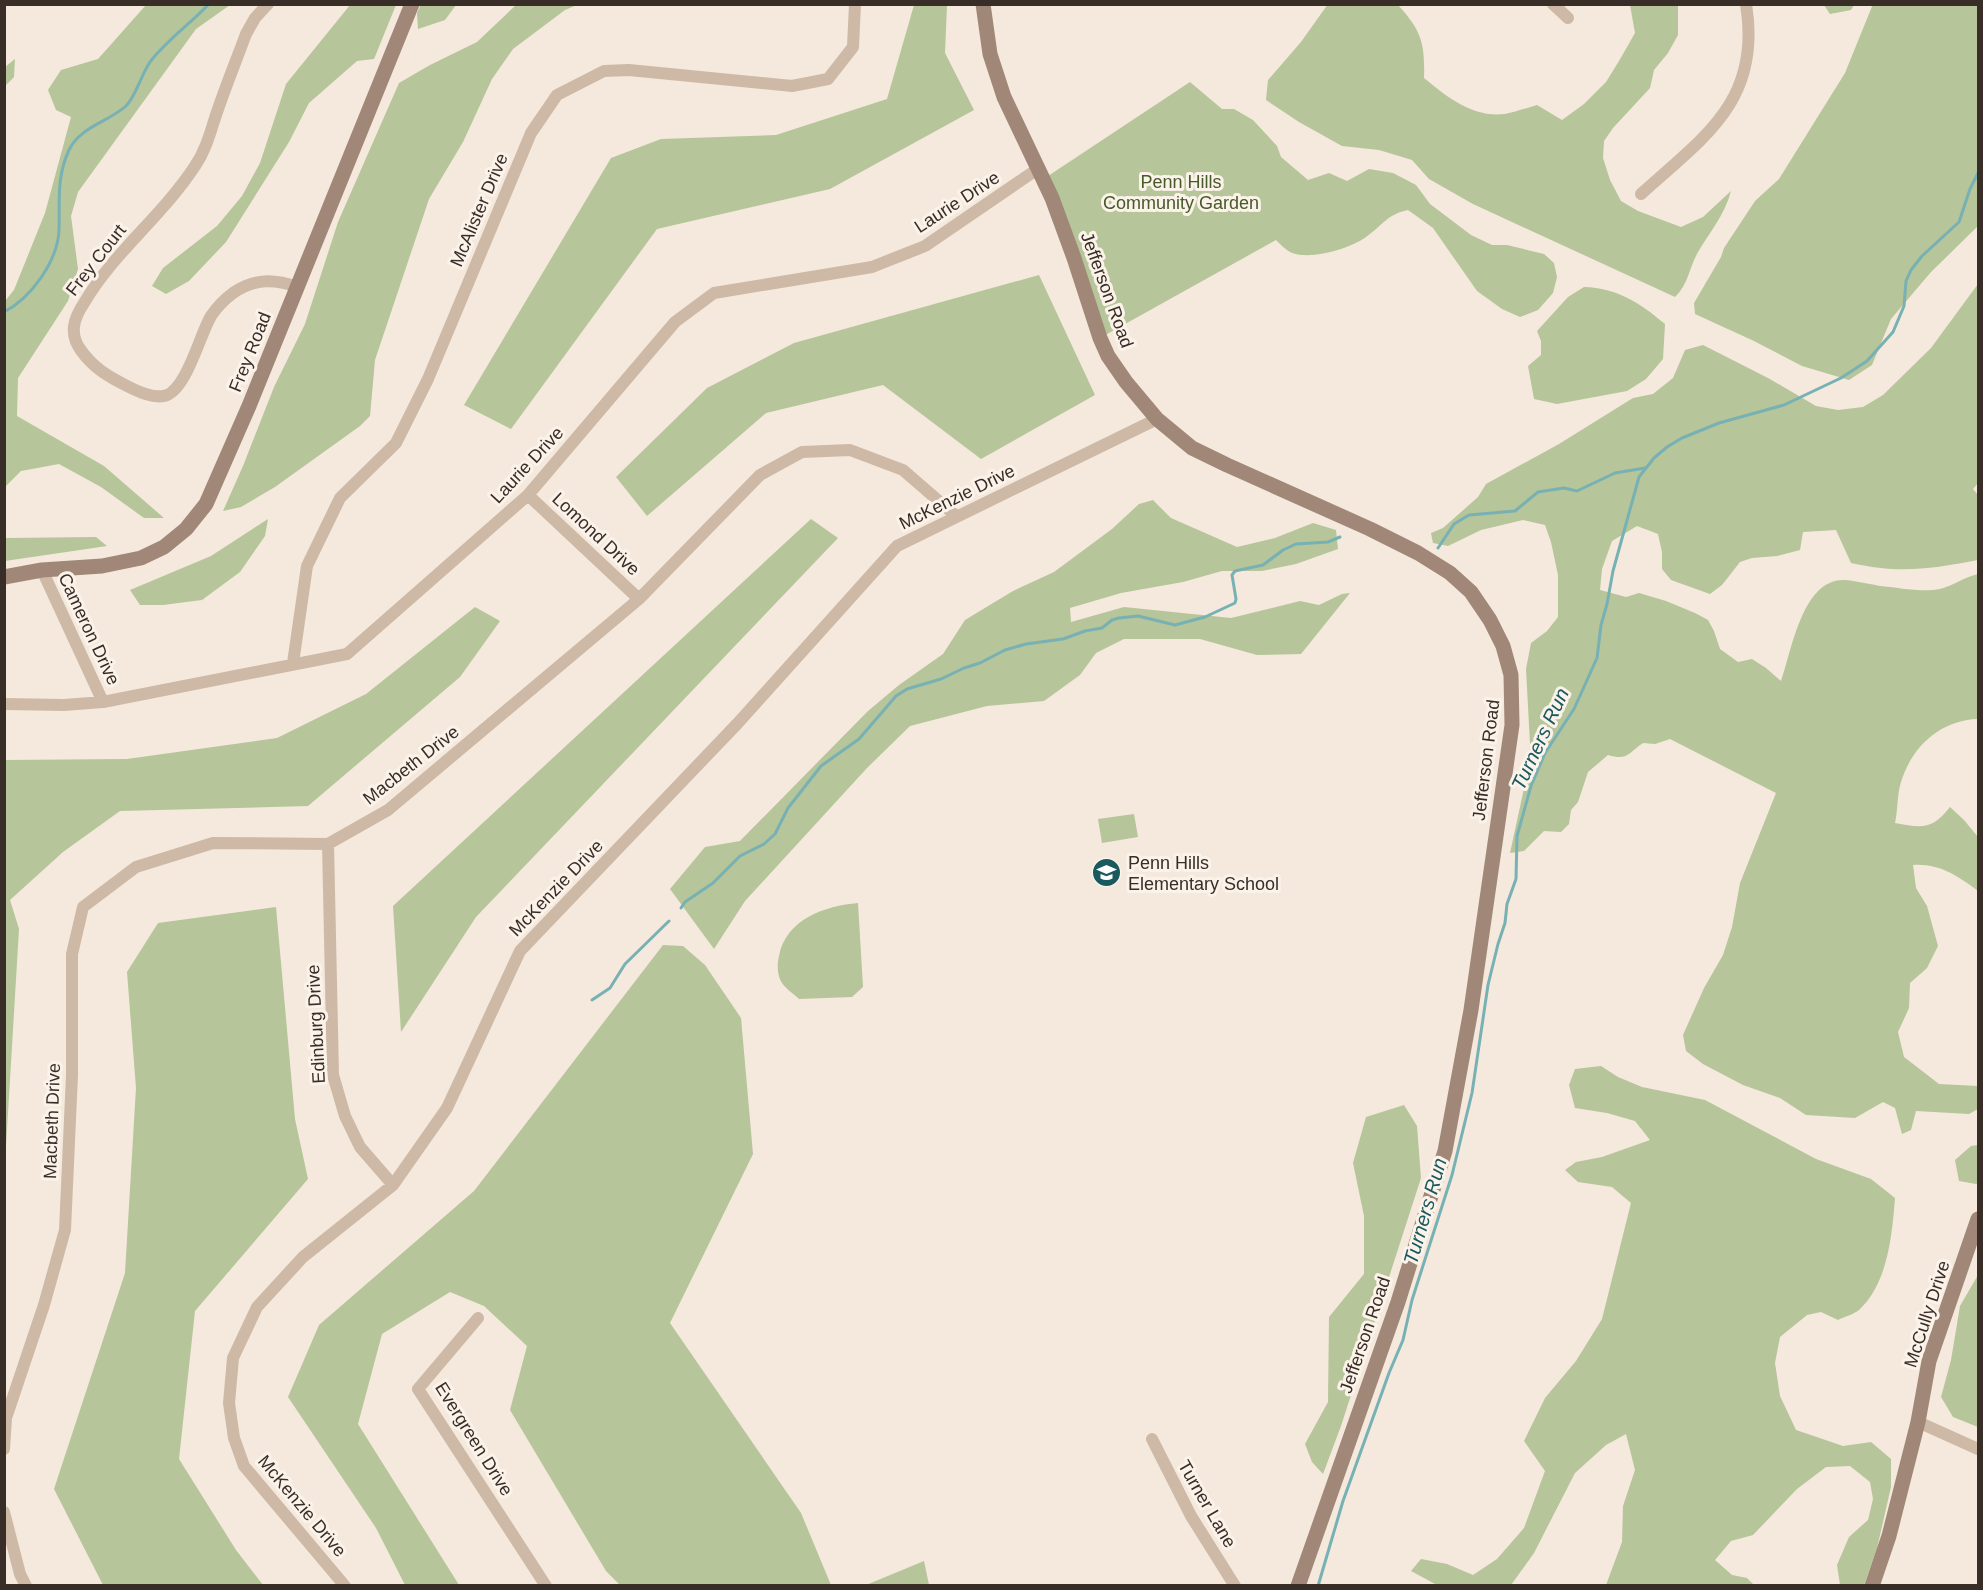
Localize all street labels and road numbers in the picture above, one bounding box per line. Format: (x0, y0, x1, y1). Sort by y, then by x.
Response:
street label: McAlister Drive (446, 150, 512, 270)
street label: Laurie Drive (911, 167, 1003, 237)
street label: Frey Court (62, 220, 130, 300)
street label: Jefferson Road (1077, 229, 1137, 351)
street label: Frey Road (225, 309, 275, 395)
street label: Laurie Drive (487, 423, 567, 507)
street label: McKenzie Drive (896, 460, 1018, 534)
street label: Lomond Drive (548, 488, 644, 580)
street label: Cameron Drive (54, 570, 124, 688)
street label: Jefferson Road (1469, 698, 1503, 822)
street label: Macbeth Drive (359, 721, 463, 809)
street label: McKenzie Drive (505, 836, 607, 940)
street label: Edinburg Drive (303, 964, 329, 1084)
street label: Macbeth Drive (40, 1063, 64, 1179)
street label: McCully Drive (1900, 1258, 1954, 1370)
street label: Jefferson Road (1336, 1274, 1394, 1396)
street label: Evergreen Drive (431, 1379, 517, 1499)
street label: McKenzie Drive (254, 1451, 350, 1561)
street label: Turner Lane (1174, 1457, 1240, 1551)

